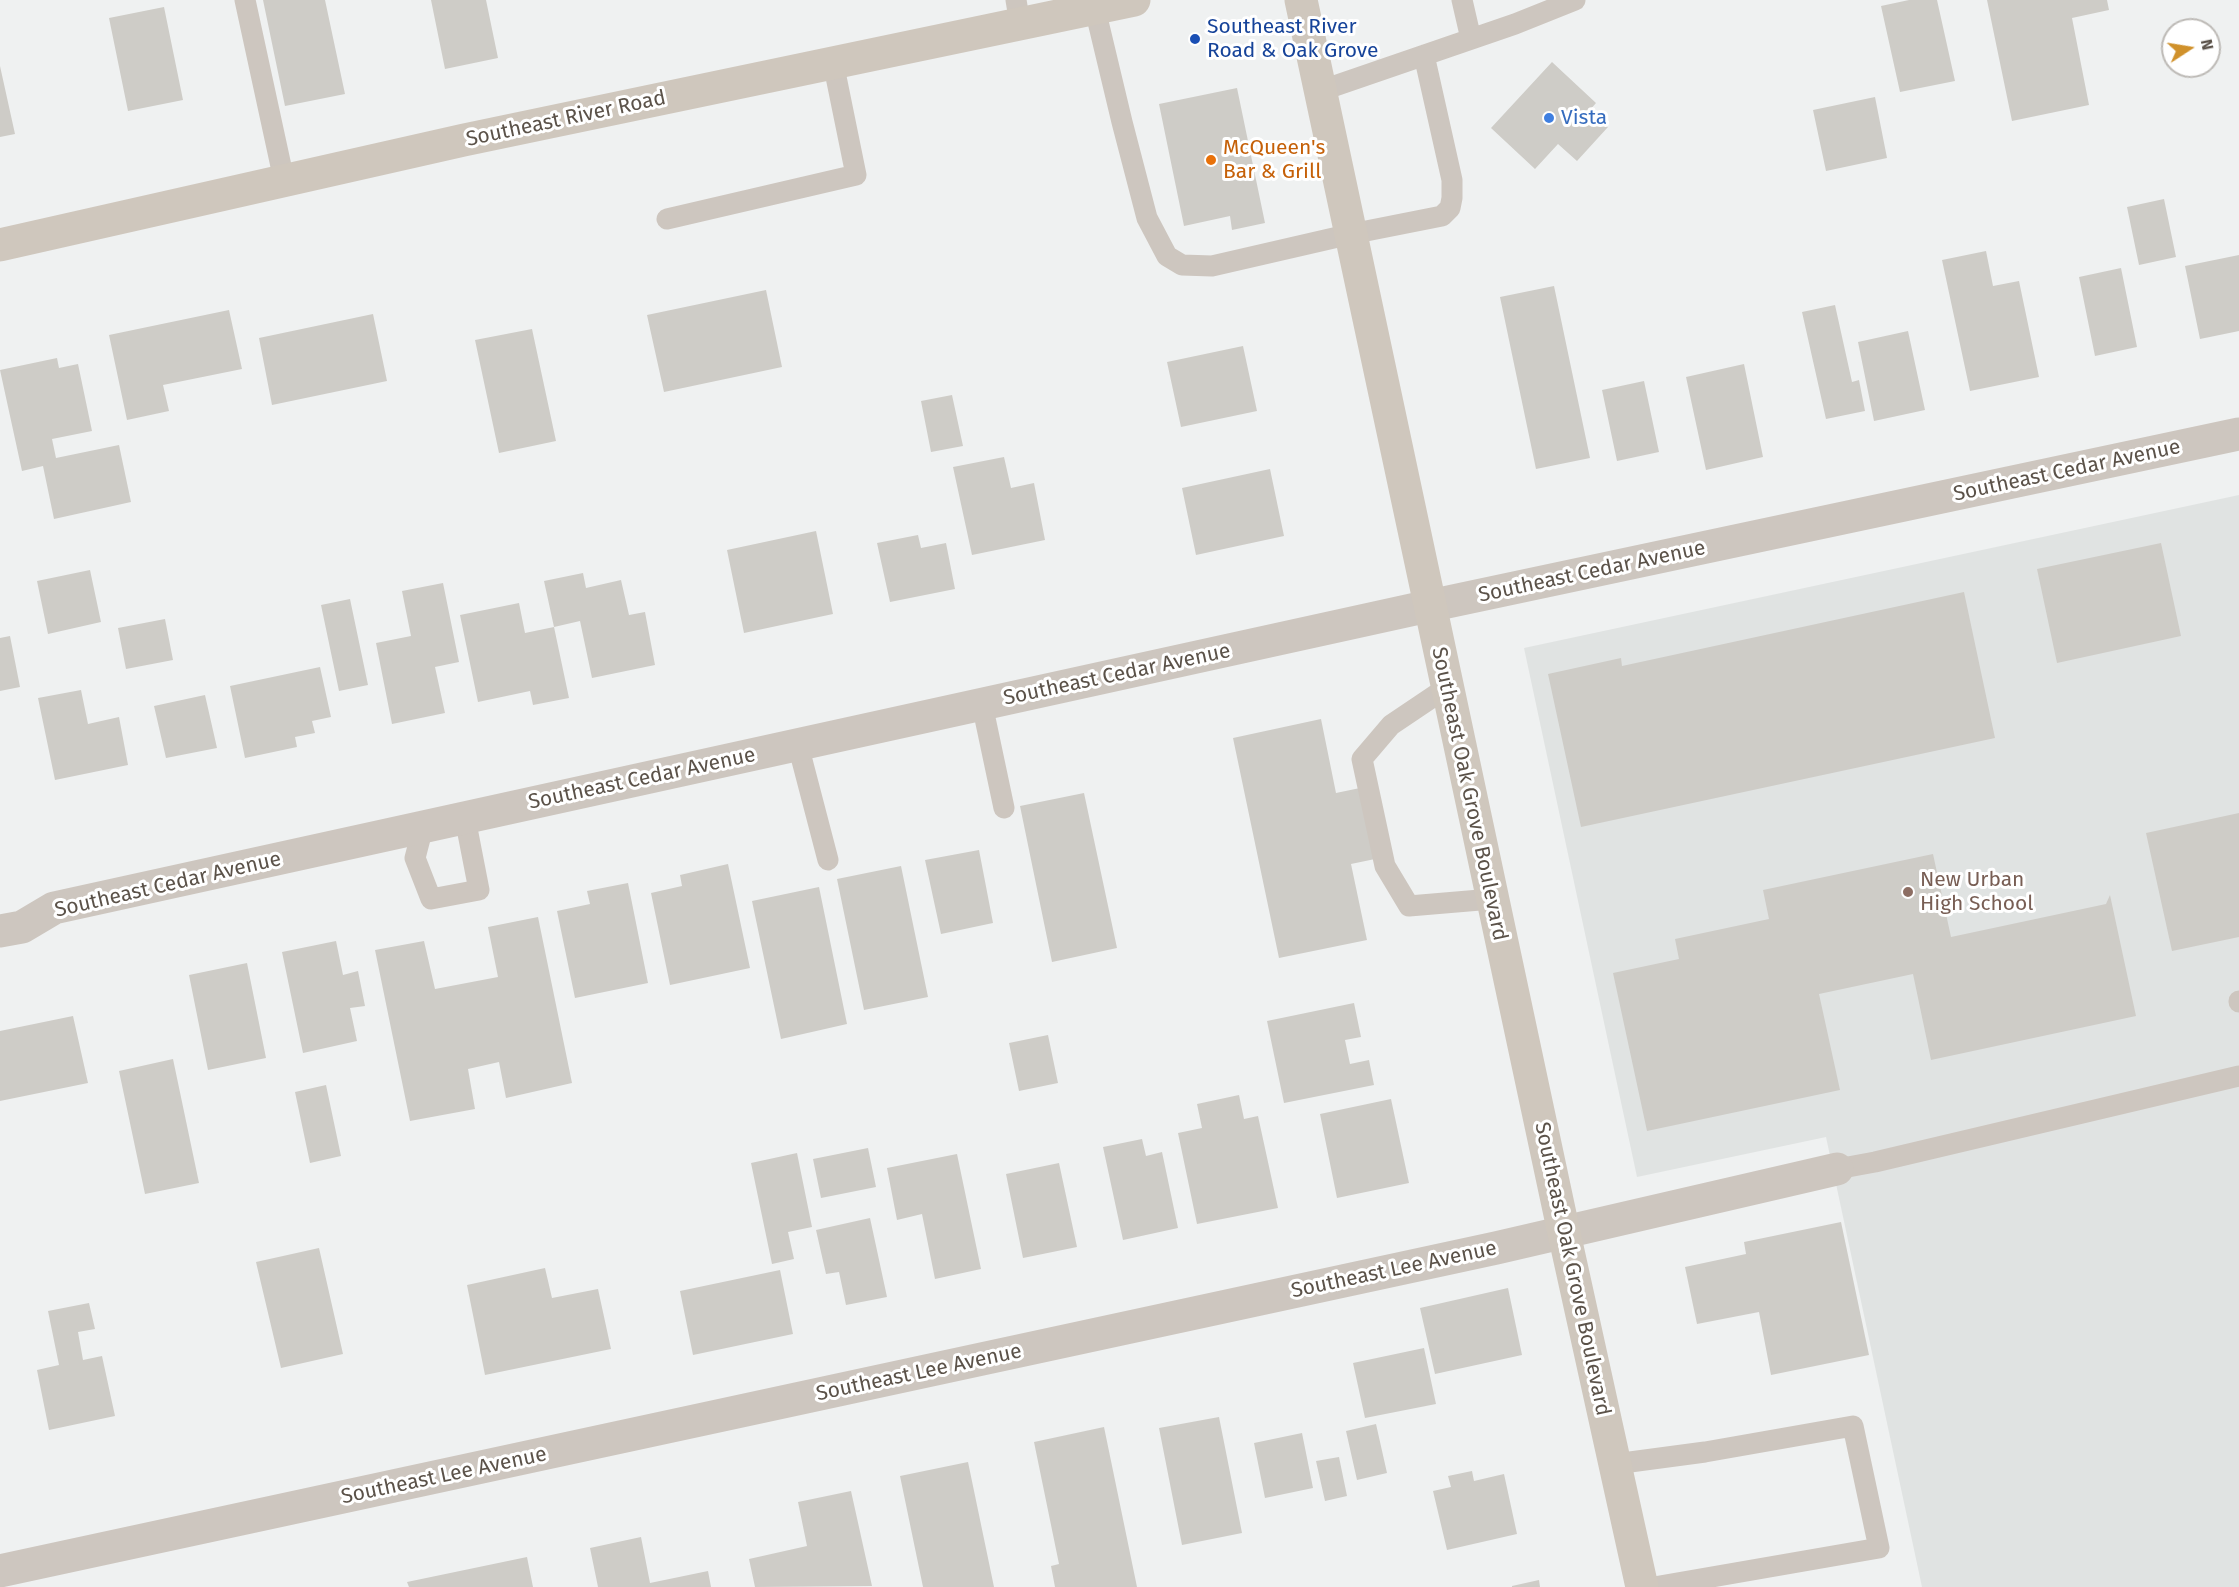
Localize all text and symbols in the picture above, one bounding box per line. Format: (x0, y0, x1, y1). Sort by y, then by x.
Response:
place label: Southeast River Road & Oak Grove (1207, 14, 1379, 64)
north arrow (2161, 18, 2221, 78)
marker: Southeast River Road & Oak Grove (1188, 32, 1202, 46)
text: N (2197, 37, 2218, 52)
street label: Southeast River Road (464, 86, 668, 152)
place label: Vista (1561, 105, 1607, 131)
marker: Vista (1542, 111, 1556, 125)
place label: McQueen's Bar & Grill (1223, 135, 1325, 185)
marker: McQueen's Bar & Grill (1204, 153, 1218, 167)
street label: Southeast Cedar Avenue (1951, 435, 2183, 507)
street label: Southeast Cedar Avenue (1476, 536, 1708, 608)
street label: Southeast Cedar Avenue (1001, 639, 1233, 711)
street label: Southeast Oak Grove Boulevard (1426, 645, 1512, 943)
street label: Southeast Cedar Avenue (526, 743, 758, 815)
street label: Southeast Cedar Avenue (52, 847, 284, 923)
place label: New Urban High School (1920, 867, 2033, 917)
marker: New Urban High School (1901, 885, 1915, 899)
street label: Southeast Oak Grove Boulevard (1529, 1120, 1615, 1418)
street label: Southeast Lee Avenue (1289, 1236, 1499, 1304)
street label: Southeast Lee Avenue (814, 1339, 1024, 1407)
street label: Southeast Lee Avenue (339, 1442, 549, 1510)

